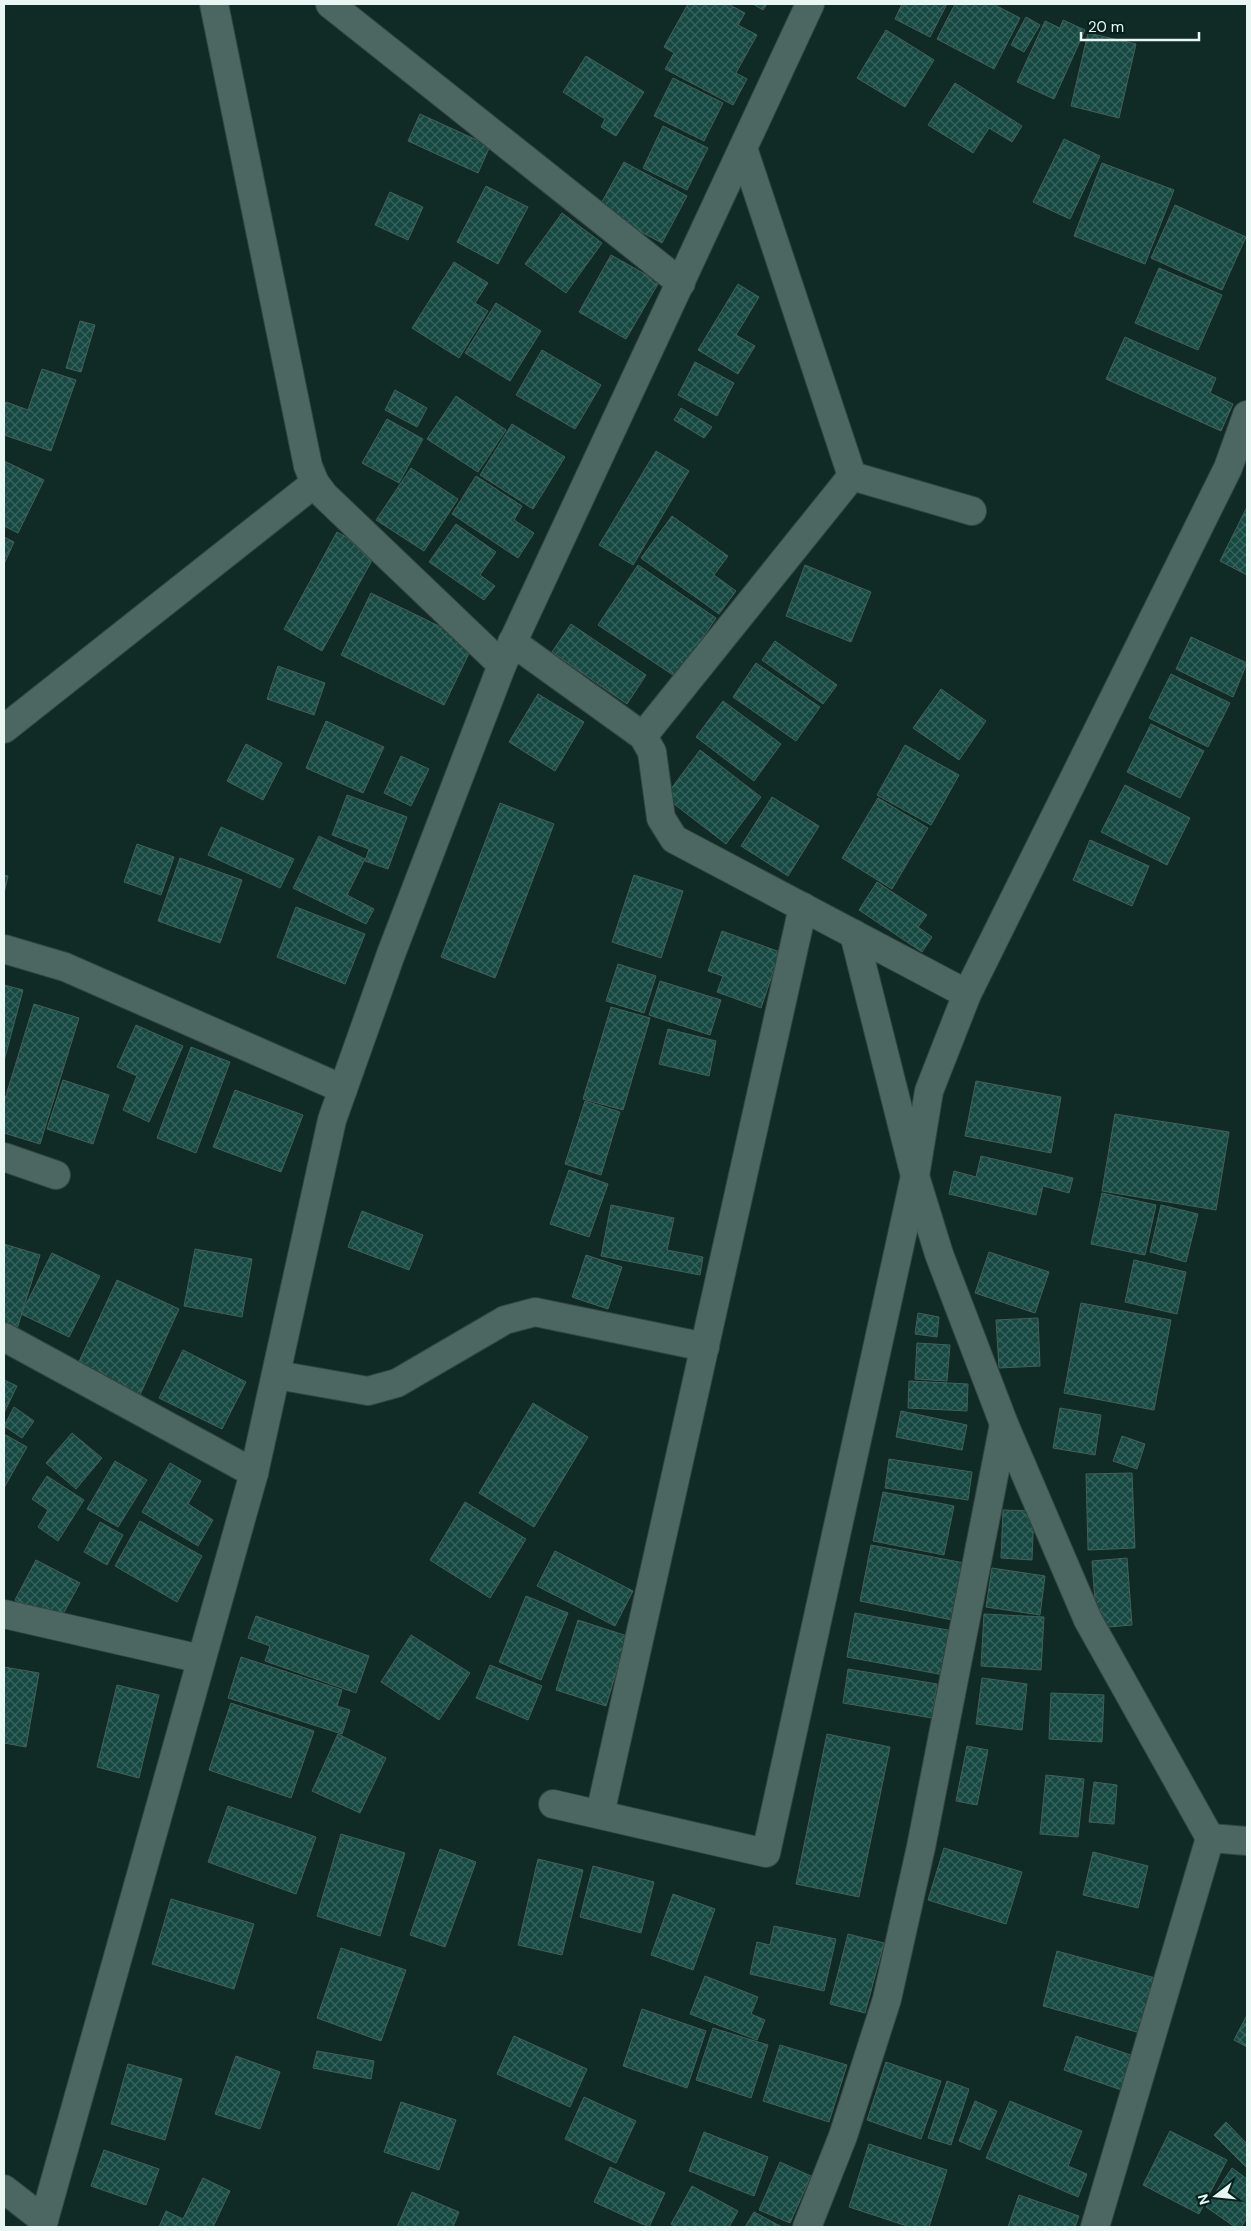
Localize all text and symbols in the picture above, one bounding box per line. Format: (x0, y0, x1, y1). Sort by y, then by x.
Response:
scale bar (1081, 10, 1198, 42)
text: 20 m (1088, 17, 1124, 37)
north arrow (1191, 2171, 1241, 2221)
text: N (1193, 2192, 1214, 2207)

